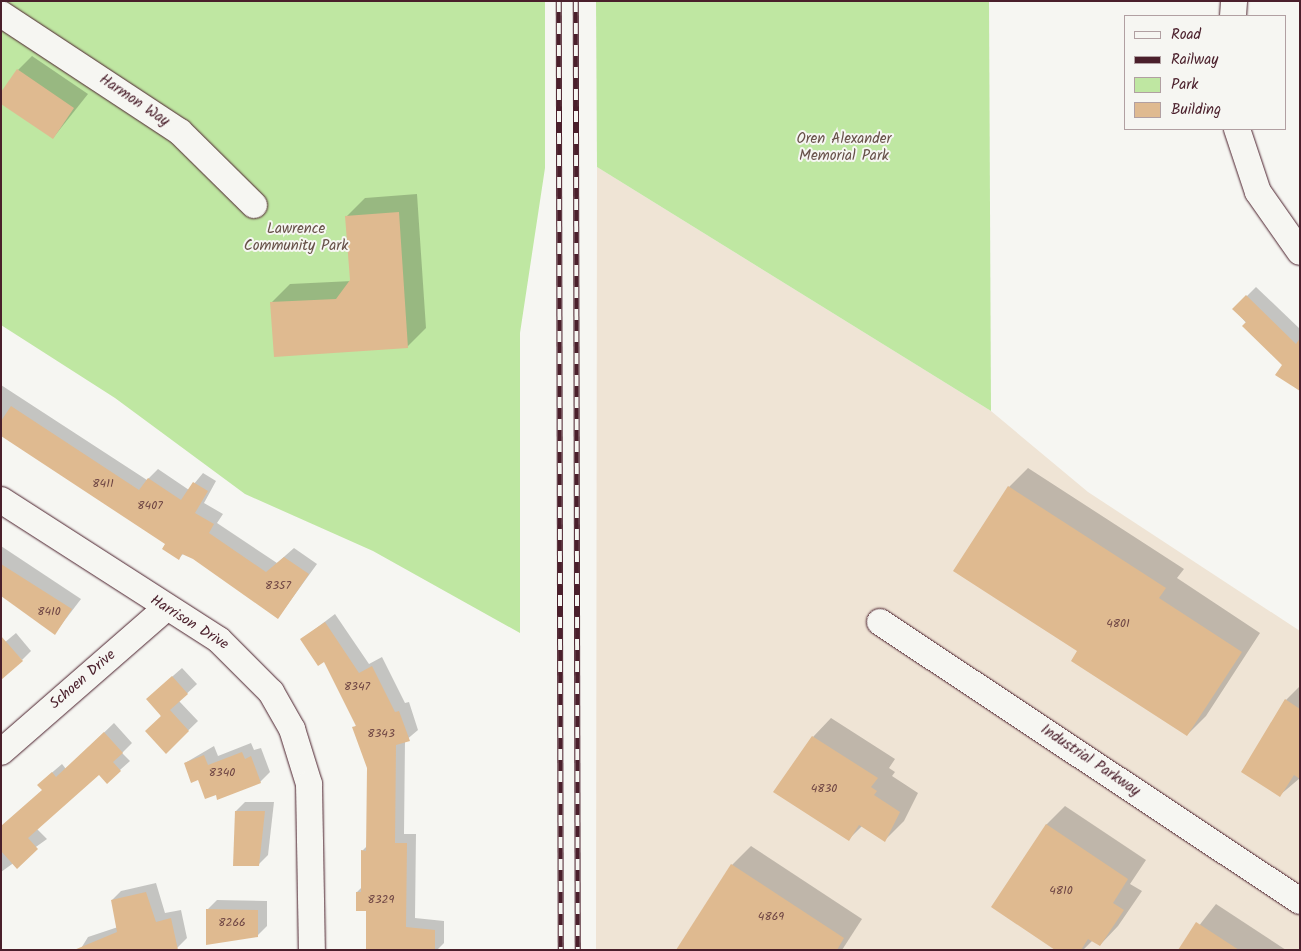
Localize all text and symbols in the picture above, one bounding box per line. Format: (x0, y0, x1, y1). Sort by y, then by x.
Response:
legend (1124, 15, 1286, 130)
text: Road (1171, 23, 1201, 47)
text: Railway (1171, 48, 1218, 72)
street label: Harmon Way (96, 71, 172, 131)
text: Park (1171, 73, 1198, 97)
text: Building (1171, 98, 1221, 122)
park label: Oren Alexander Memorial Park (796, 130, 892, 165)
park label: Lawrence Community Park (244, 220, 348, 255)
house number: 8411 (92, 477, 114, 491)
house number: 8407 (137, 499, 163, 513)
house number: 8357 (265, 579, 291, 593)
street label: Harrison Drive (146, 592, 232, 654)
house number: 8410 (37, 605, 61, 619)
house number: 4801 (1106, 617, 1130, 631)
street label: Schoen Drive (46, 646, 120, 714)
house number: 8347 (344, 680, 370, 694)
street label: Industrial Parkway (1037, 721, 1143, 801)
house number: 8343 (367, 727, 395, 741)
house number: 8340 (209, 766, 235, 780)
house number: 4830 (811, 782, 837, 796)
house number: 4810 (1049, 884, 1073, 898)
house number: 8329 (368, 893, 394, 907)
house number: 4869 (758, 910, 784, 924)
house number: 8266 (218, 916, 246, 930)

